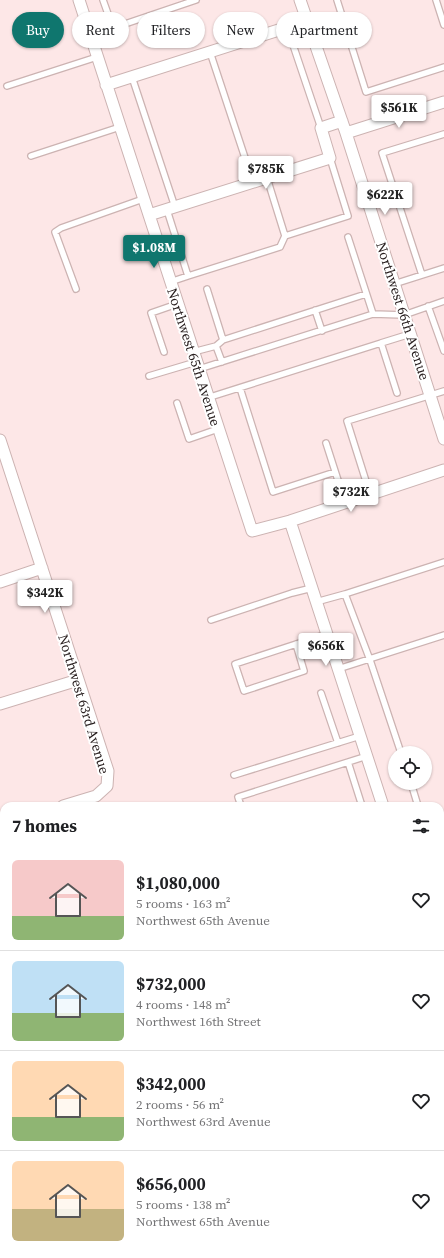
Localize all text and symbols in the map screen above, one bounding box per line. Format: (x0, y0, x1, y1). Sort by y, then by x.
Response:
chip: Buy (12, 12, 64, 48)
chip: Rent (72, 12, 129, 48)
chip: Filters (137, 12, 205, 48)
chip: New (213, 12, 268, 48)
chip: Apartment (276, 12, 372, 48)
pin: $561K (371, 95, 427, 129)
text: $561K (380, 99, 418, 116)
pin: $785K (238, 156, 294, 190)
text: $785K (247, 160, 285, 177)
pin: $622K (357, 182, 413, 216)
text: $622K (366, 186, 404, 203)
pin: $1.08M (121, 235, 187, 269)
text: $1.08M (132, 239, 176, 256)
street label: Northwest 66th Avenue (371, 239, 435, 383)
street label: Northwest 65th Avenue (162, 285, 226, 429)
pin: $732K (323, 479, 379, 513)
text: $732K (332, 483, 370, 500)
pin: $342K (17, 580, 73, 614)
text: $342K (26, 584, 64, 601)
street label: Northwest 63rd Avenue (53, 632, 115, 776)
pin: $656K (298, 633, 354, 667)
text: $656K (307, 637, 345, 654)
map controls (388, 746, 432, 790)
button: locate (388, 746, 432, 790)
text: 7 homes (12, 814, 77, 838)
icon: filters (410, 815, 432, 837)
text: $1,080,000 (136, 871, 220, 895)
icon: home (44, 876, 92, 924)
icon: heart (410, 889, 432, 911)
text: 5 rooms · 163 m² (136, 895, 231, 912)
text: Northwest 65th Avenue (136, 912, 270, 929)
text: $732,000 (136, 972, 206, 996)
icon: home (44, 977, 92, 1025)
icon: heart (410, 990, 432, 1012)
text: 4 rooms · 148 m² (136, 996, 231, 1013)
text: Northwest 16th Street (136, 1013, 261, 1030)
text: $342,000 (136, 1072, 206, 1096)
icon: home (44, 1077, 92, 1125)
icon: heart (410, 1090, 432, 1112)
text: 2 rooms · 56 m² (136, 1096, 224, 1113)
text: Northwest 63rd Avenue (136, 1113, 271, 1130)
text: $656,000 (136, 1172, 206, 1196)
icon: home (44, 1177, 92, 1225)
icon: heart (410, 1190, 432, 1212)
text: 5 rooms · 138 m² (136, 1196, 231, 1213)
text: Northwest 65th Avenue (136, 1213, 270, 1230)

